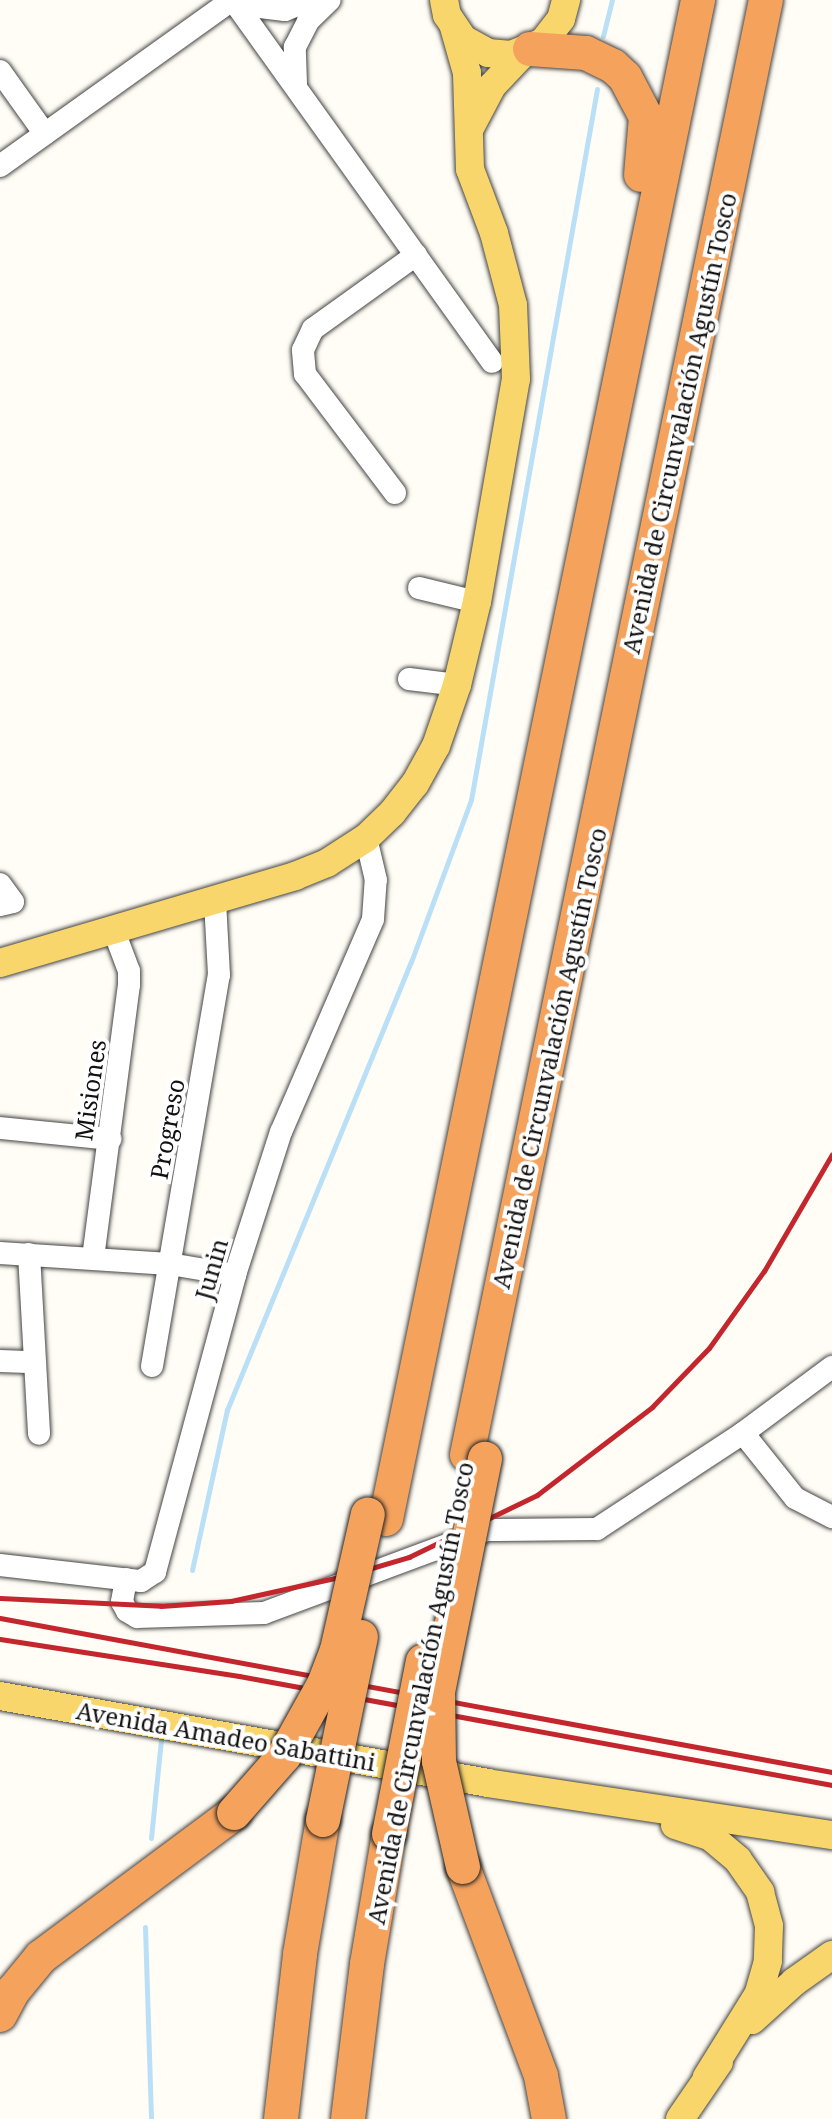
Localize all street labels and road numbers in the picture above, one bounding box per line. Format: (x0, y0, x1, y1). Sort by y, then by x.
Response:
street label: Avenida de Circunvalación Agustín Tosco (616, 190, 742, 656)
street label: Avenida de Circunvalación Agustín Tosco (486, 825, 612, 1291)
street label: Misiones (69, 1038, 111, 1142)
street label: Progreso (144, 1077, 190, 1181)
street label: Junin (189, 1235, 233, 1303)
street label: Avenida de Circunvalación Agustín Tosco (361, 1459, 479, 1927)
street label: Avenida Amadeo Sabattini (74, 1695, 378, 1777)

